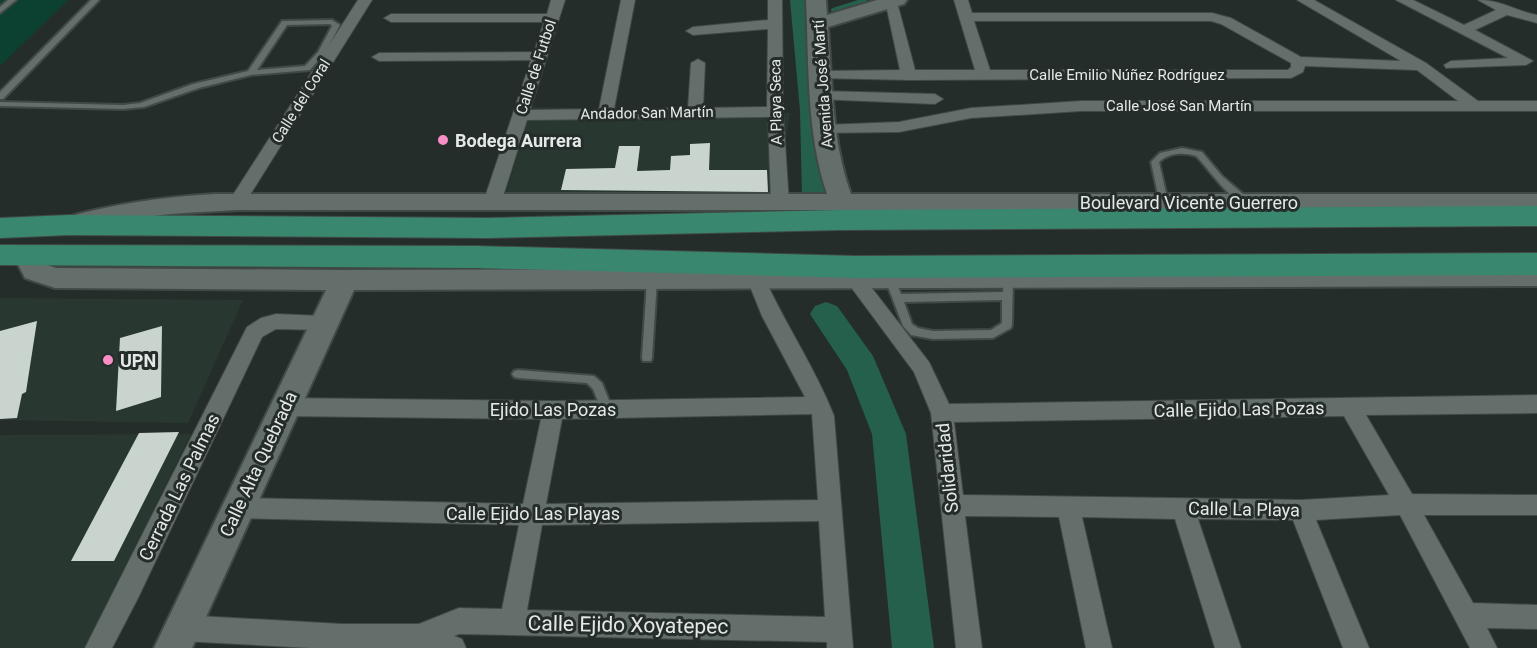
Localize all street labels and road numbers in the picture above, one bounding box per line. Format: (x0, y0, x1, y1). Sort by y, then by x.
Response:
street label: Calle de Futbol (512, 17, 560, 117)
street label: Avenida José Martí (809, 18, 836, 149)
street label: Calle del Coral (268, 56, 334, 146)
street label: A Playa Seca (766, 59, 786, 145)
street label: Calle Emilio Núñez Rodríguez (1029, 66, 1225, 84)
street label: Calle José San Martín (1106, 97, 1252, 115)
street label: Andador San Martín (580, 103, 714, 123)
street label: Boulevard Vicente Guerrero (1080, 192, 1298, 213)
street label: Calle Alta Quebrada (215, 388, 301, 540)
street label: Calle Ejido Las Pozas (1153, 397, 1325, 421)
street label: Ejido Las Pozas (490, 399, 616, 420)
street label: Cerrada Las Palmas (134, 410, 224, 564)
street label: Solidaridad (932, 422, 962, 514)
street label: Calle La Playa (1188, 498, 1300, 520)
street label: Calle Ejido Las Playas (446, 503, 620, 524)
street label: Calle Ejido Xoyatepec (527, 611, 729, 639)

